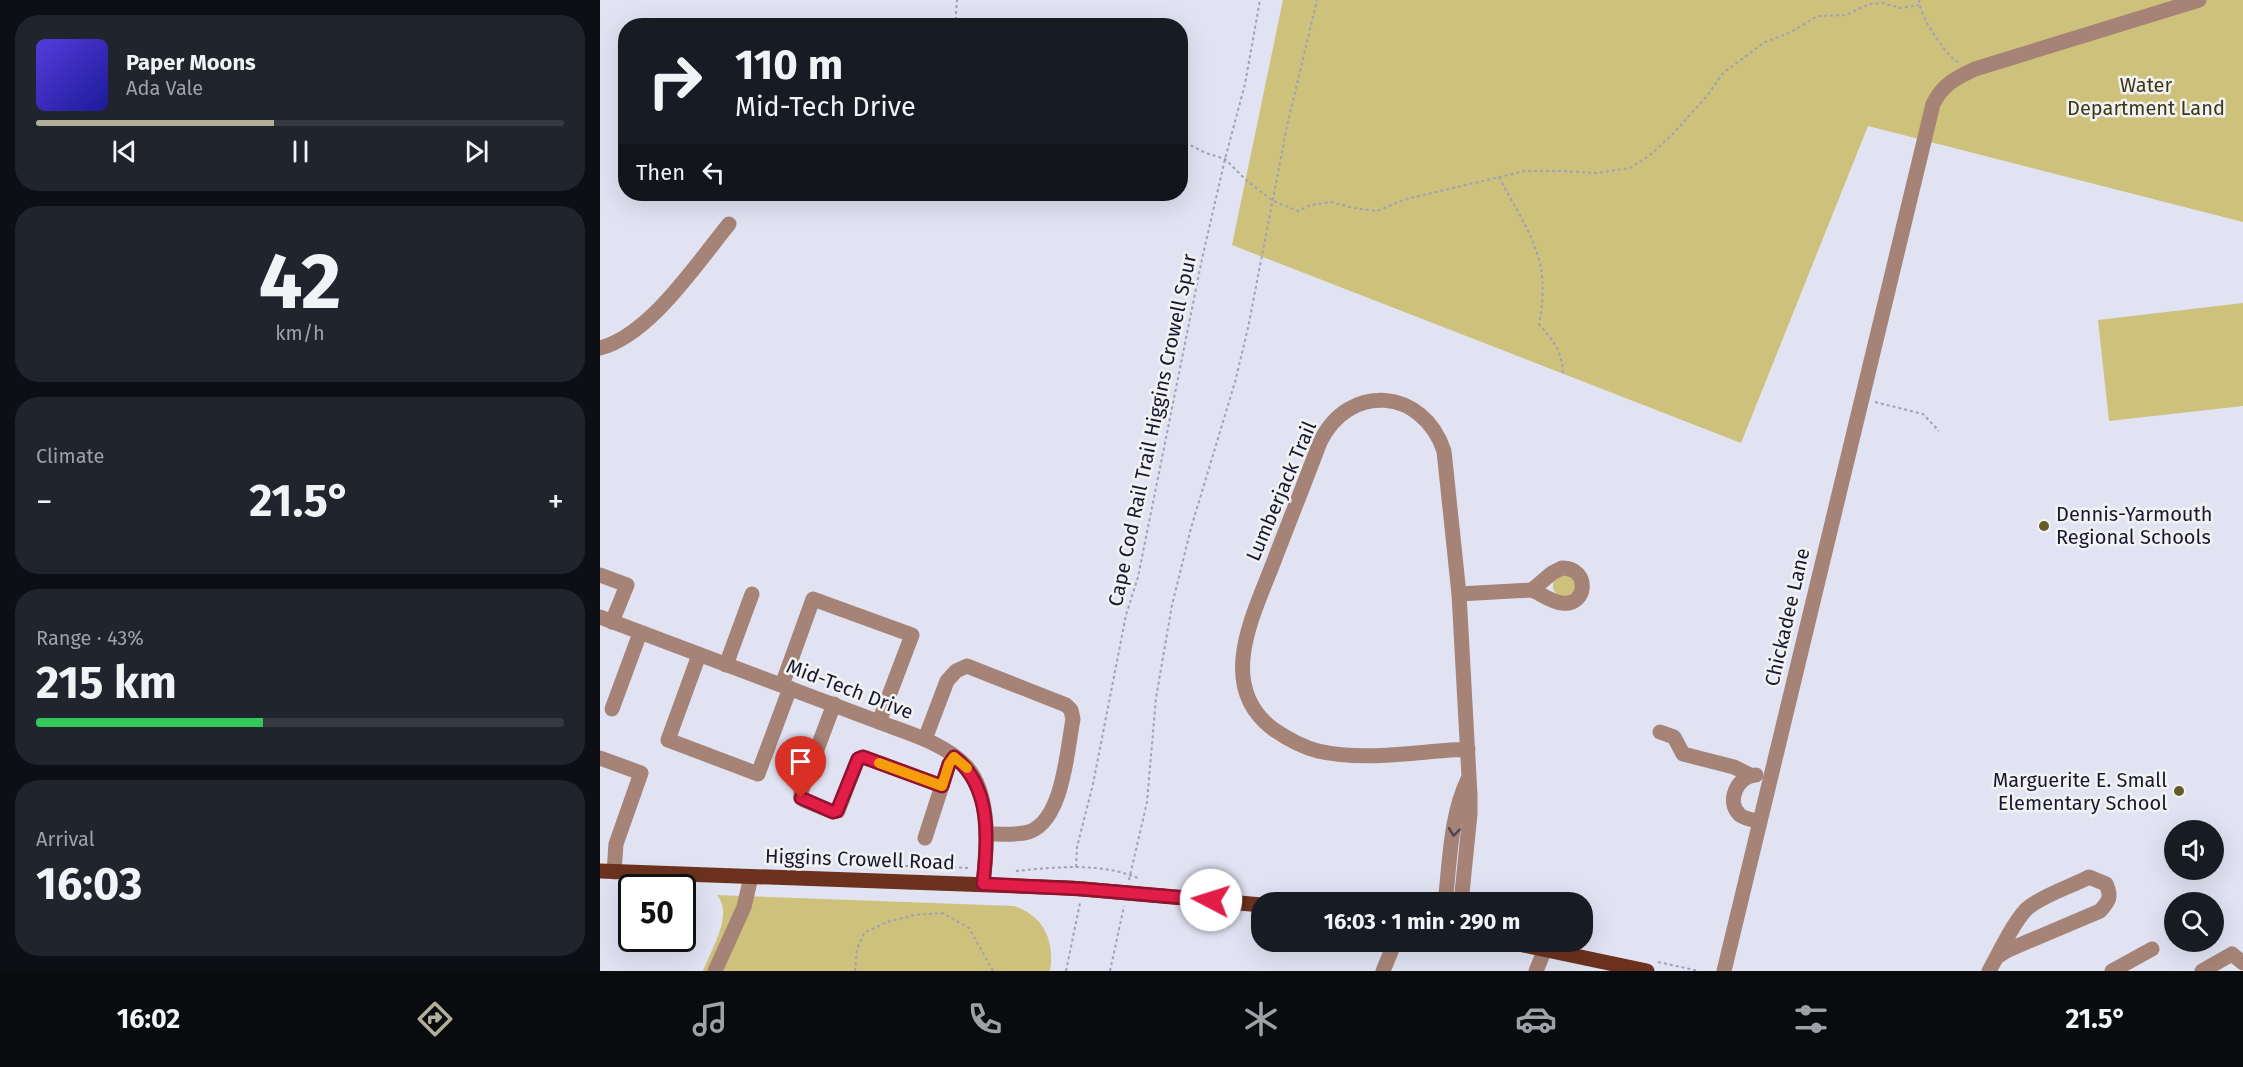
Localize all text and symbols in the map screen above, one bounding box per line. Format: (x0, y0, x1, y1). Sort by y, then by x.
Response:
text: 110 m (735, 40, 843, 90)
icon: right (636, 42, 714, 120)
text: Paper Moons (126, 49, 256, 76)
park label: Water Department Land (2067, 73, 2225, 120)
text: Ada Vale (126, 76, 203, 100)
text: Mid-Tech Drive (735, 91, 916, 123)
icon: previous (108, 135, 141, 168)
icon: pause (284, 135, 317, 168)
icon: next (460, 135, 493, 168)
icon: left (697, 156, 730, 189)
text: Then (636, 159, 685, 186)
text: 42 (259, 235, 341, 329)
street label: Cape Cod Rail Trail Higgins Crowell Spur (1103, 251, 1201, 609)
text: km/h (275, 321, 325, 345)
street label: Lumberjack Trail (1241, 417, 1321, 564)
text: Climate (36, 444, 104, 468)
text: 21.5° (249, 474, 351, 528)
text: − (36, 482, 53, 522)
text: + (548, 482, 564, 522)
place label: Dennis-Yarmouth Regional Schools (2056, 502, 2212, 549)
marker: Dennis-Yarmouth Regional Schools (2037, 519, 2051, 533)
street label: Chickadee Lane (1759, 546, 1815, 688)
text: Range · 43% (36, 626, 144, 650)
street label: Mid-Tech Drive (783, 654, 917, 724)
text: 215 km (36, 656, 177, 710)
pin (775, 736, 826, 798)
icon: arrive (784, 745, 817, 778)
place label: Marguerite E. Small Elementary School (1993, 768, 2167, 815)
marker: Marguerite E. Small Elementary School (2172, 784, 2186, 798)
map controls (2164, 820, 2224, 952)
button: sound (2164, 820, 2224, 880)
text: Arrival (36, 827, 95, 851)
one-way arrow (1448, 827, 1461, 837)
street label: Higgins Crowell Road (765, 844, 955, 874)
text: 16:03 (36, 857, 142, 911)
position arrow (1179, 868, 1243, 932)
speed limit sign: 50 (618, 874, 696, 952)
button: search (2164, 892, 2224, 952)
text: 16:03 · 1 min · 290 m (1324, 908, 1520, 935)
icon: directions (414, 998, 456, 1040)
icon: music (689, 998, 731, 1040)
icon: phone (964, 998, 1006, 1040)
icon: climate (1240, 998, 1282, 1040)
icon: car (1515, 998, 1557, 1040)
icon: filters (1790, 998, 1832, 1040)
text: 16:02 (117, 1003, 180, 1035)
text: 21.5° (2065, 1003, 2126, 1035)

